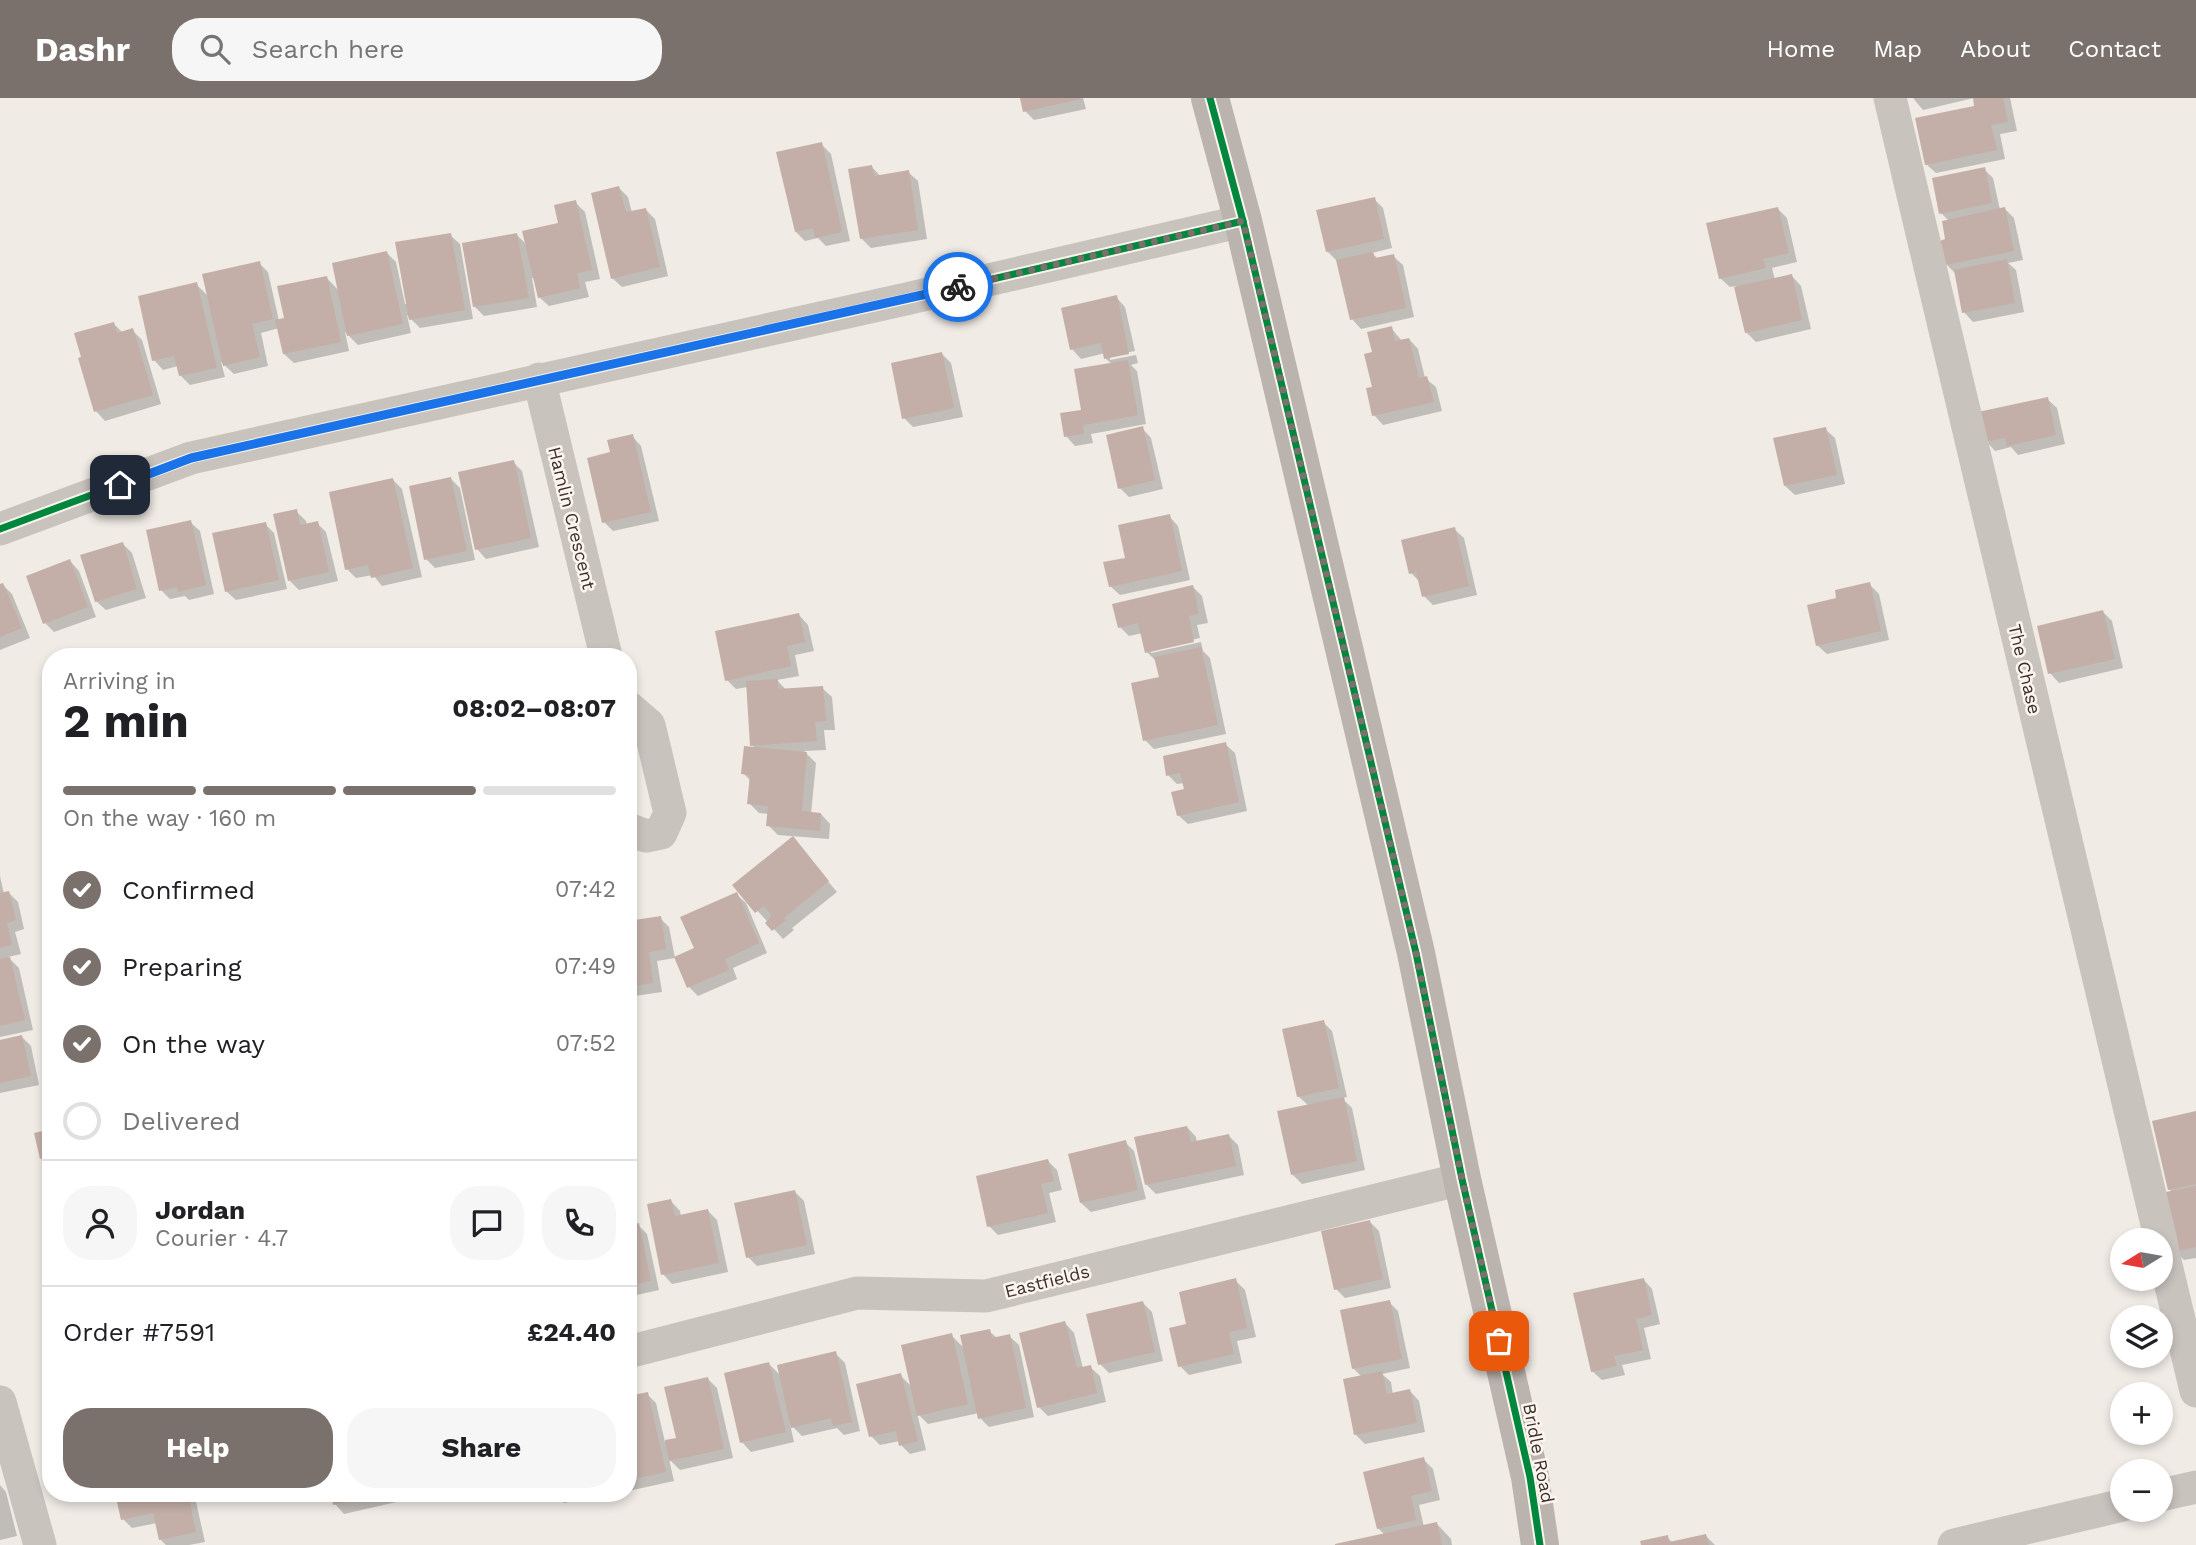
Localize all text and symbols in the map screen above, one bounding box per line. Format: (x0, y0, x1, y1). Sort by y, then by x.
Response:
search box (172, 18, 662, 81)
text: Dashr (35, 30, 130, 69)
icon: search (196, 30, 234, 68)
text: Search here (252, 34, 404, 64)
text: Home (1767, 35, 1835, 63)
text: Map (1873, 35, 1922, 63)
text: About (1960, 35, 2030, 63)
text: Contact (2068, 35, 2161, 63)
courier (923, 252, 993, 322)
icon: bike (939, 268, 977, 306)
street label: Hamlin Crescent (544, 444, 600, 592)
pin (90, 455, 150, 515)
icon: home (101, 466, 139, 504)
street label: The Chase (2004, 622, 2046, 716)
text: Arriving in (63, 668, 176, 695)
text: 08:02–08:07 (452, 693, 616, 723)
text: 2 min (63, 694, 189, 748)
text: On the way · 160 m (63, 805, 276, 832)
icon: check (63, 871, 101, 909)
text: Confirmed (122, 875, 255, 905)
text: 07:42 (555, 876, 616, 903)
icon: check (63, 948, 101, 986)
text: Preparing (122, 952, 242, 982)
text: 07:49 (554, 953, 616, 980)
icon: check (63, 1025, 101, 1063)
text: On the way (122, 1029, 265, 1059)
text: 07:52 (556, 1030, 616, 1057)
text: Delivered (122, 1106, 241, 1136)
button: person (63, 1186, 137, 1260)
button: chat (450, 1186, 524, 1260)
button: phone (542, 1186, 616, 1260)
text: Jordan (155, 1195, 245, 1225)
text: Courier · 4.7 (155, 1225, 288, 1252)
north arrow (2110, 1228, 2174, 1292)
map controls (2110, 1228, 2173, 1522)
street label: Eastfields (1002, 1260, 1092, 1302)
button: layers (2110, 1305, 2173, 1368)
pin (1469, 1311, 1529, 1371)
text: Order #7591 (63, 1317, 215, 1347)
text: £24.40 (527, 1317, 616, 1347)
icon: bag (1480, 1322, 1518, 1360)
button: + (2110, 1382, 2173, 1445)
street label: Bridle Road (1519, 1401, 1559, 1505)
button: Help (63, 1408, 333, 1488)
button: Share (347, 1408, 616, 1488)
button: − (2110, 1459, 2173, 1522)

